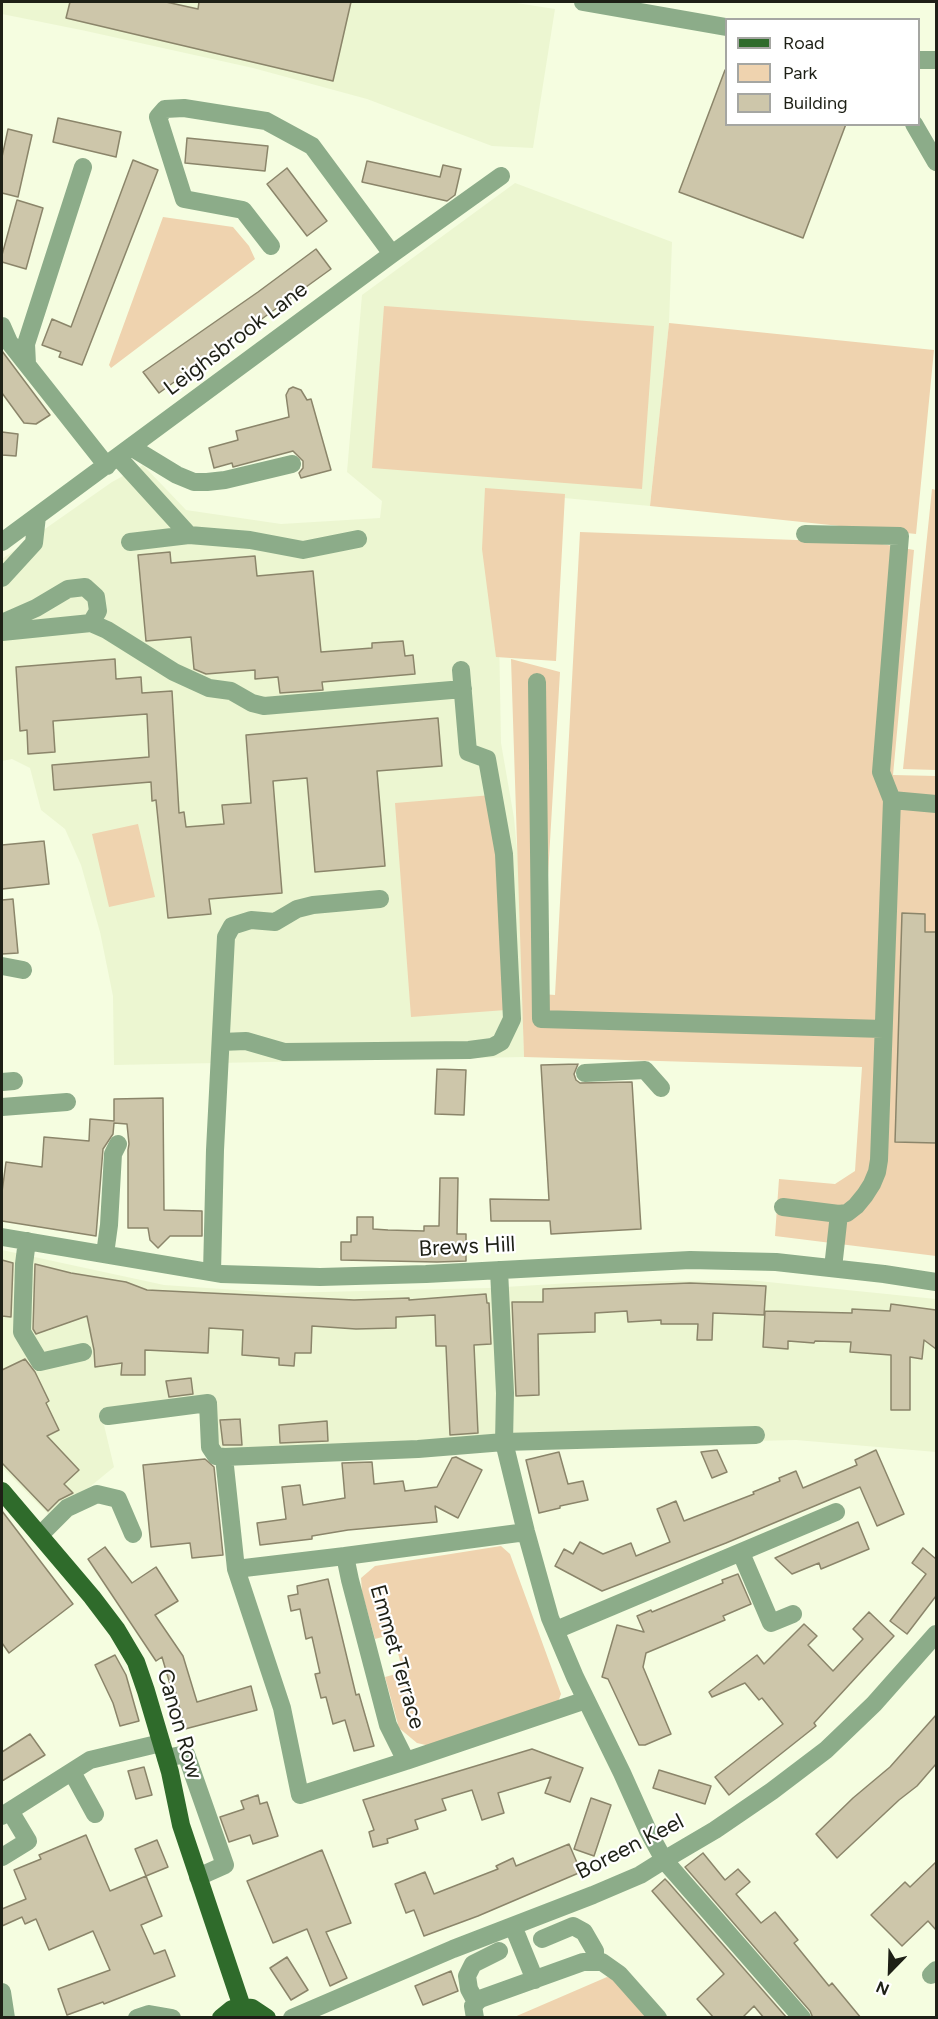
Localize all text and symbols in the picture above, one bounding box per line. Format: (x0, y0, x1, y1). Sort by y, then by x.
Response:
legend (725, 18, 920, 126)
text: Road (783, 32, 824, 54)
text: Park (783, 62, 817, 84)
text: Building (783, 92, 848, 114)
street label: Leighsbrook Lane (159, 276, 313, 402)
street label: Brews Hill (418, 1231, 516, 1263)
street label: Emmet Terrace (364, 1582, 430, 1732)
street label: Canon Row (151, 1666, 207, 1782)
street label: Boreen Keel (572, 1809, 688, 1885)
north arrow (860, 1941, 920, 2001)
text: N (873, 1977, 892, 1999)

